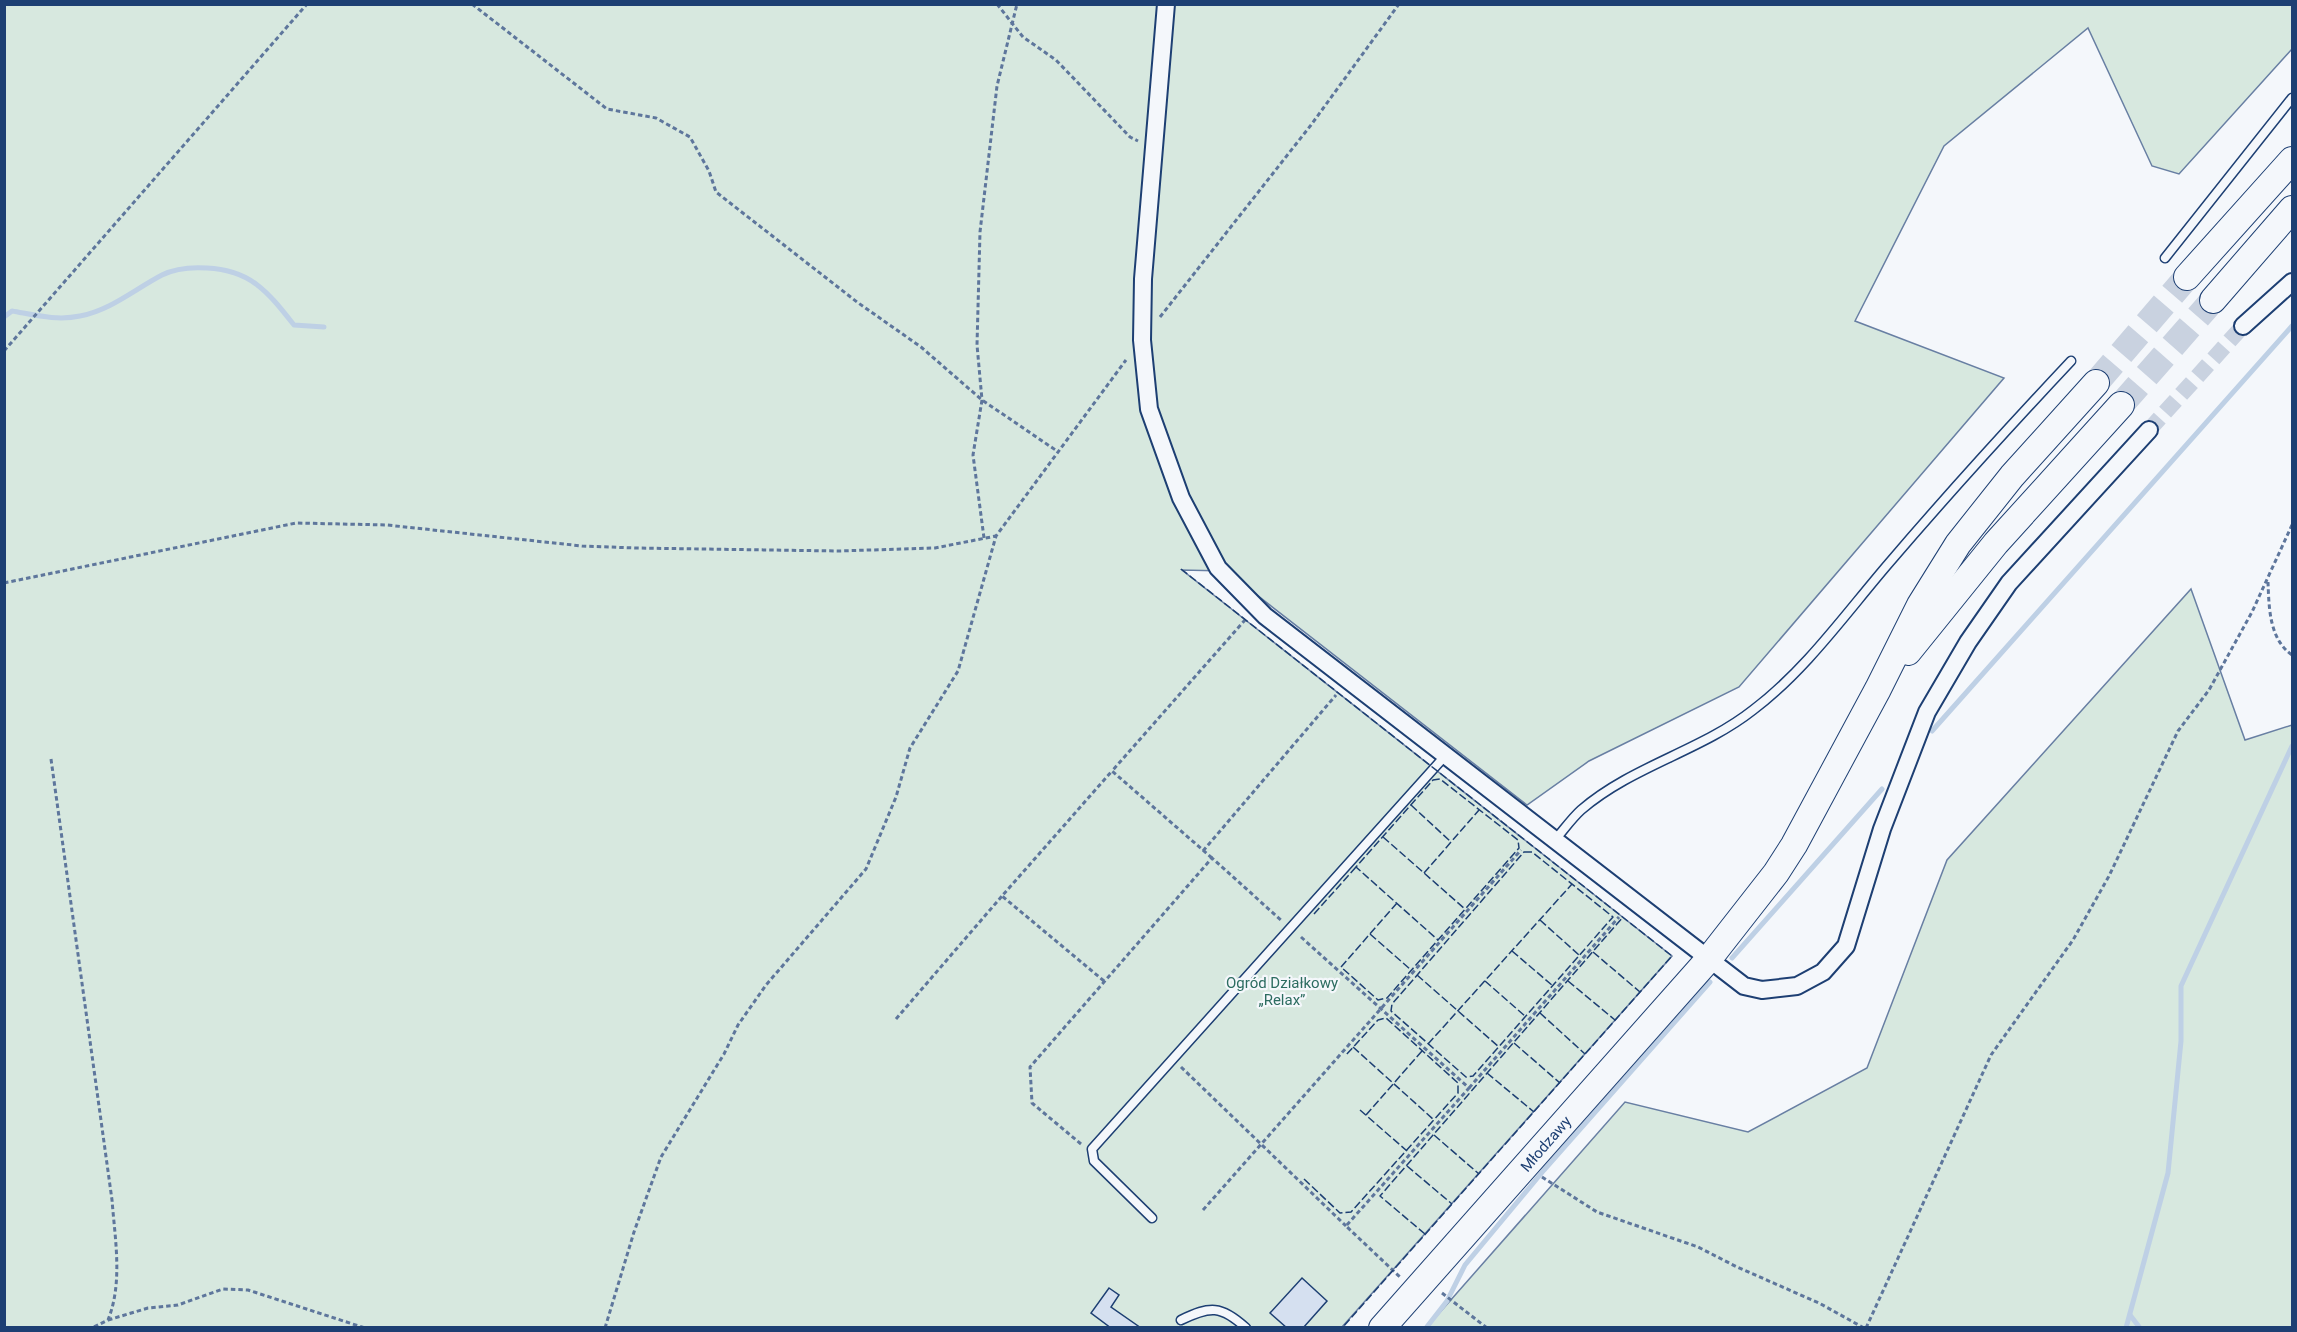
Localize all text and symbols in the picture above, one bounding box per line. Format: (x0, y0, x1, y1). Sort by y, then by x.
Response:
park label: Ogród Działkowy „Relax” (1226, 974, 1338, 1009)
street label: Młodzawy (1517, 1112, 1575, 1176)

